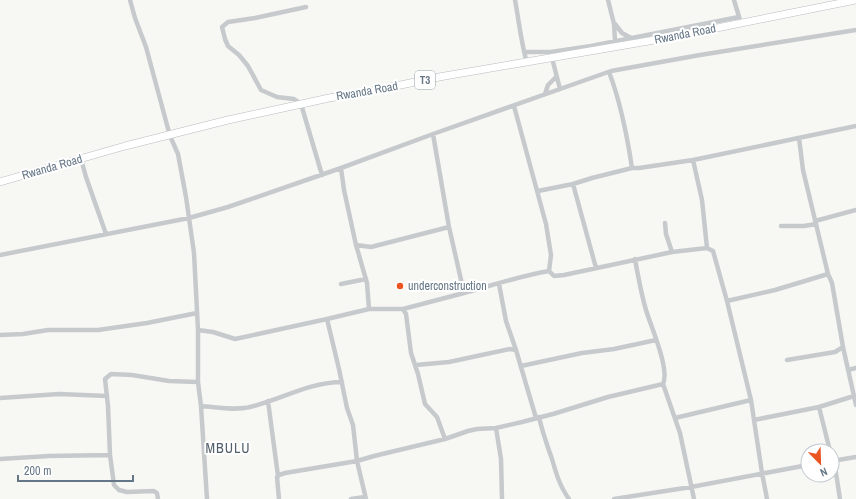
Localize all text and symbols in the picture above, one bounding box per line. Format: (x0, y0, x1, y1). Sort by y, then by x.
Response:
street label: Rwanda Road (653, 20, 717, 48)
road number: T3 (415, 71, 435, 89)
street label: Rwanda Road (335, 78, 399, 104)
street label: Rwanda Road (20, 151, 84, 183)
place label: underconstruction (408, 278, 487, 294)
marker: underconstruction (395, 281, 405, 291)
district label: MBULU (205, 439, 251, 457)
north arrow (800, 443, 840, 483)
scale bar (18, 457, 133, 483)
text: 200 m (24, 463, 51, 479)
text: N (818, 464, 830, 480)

